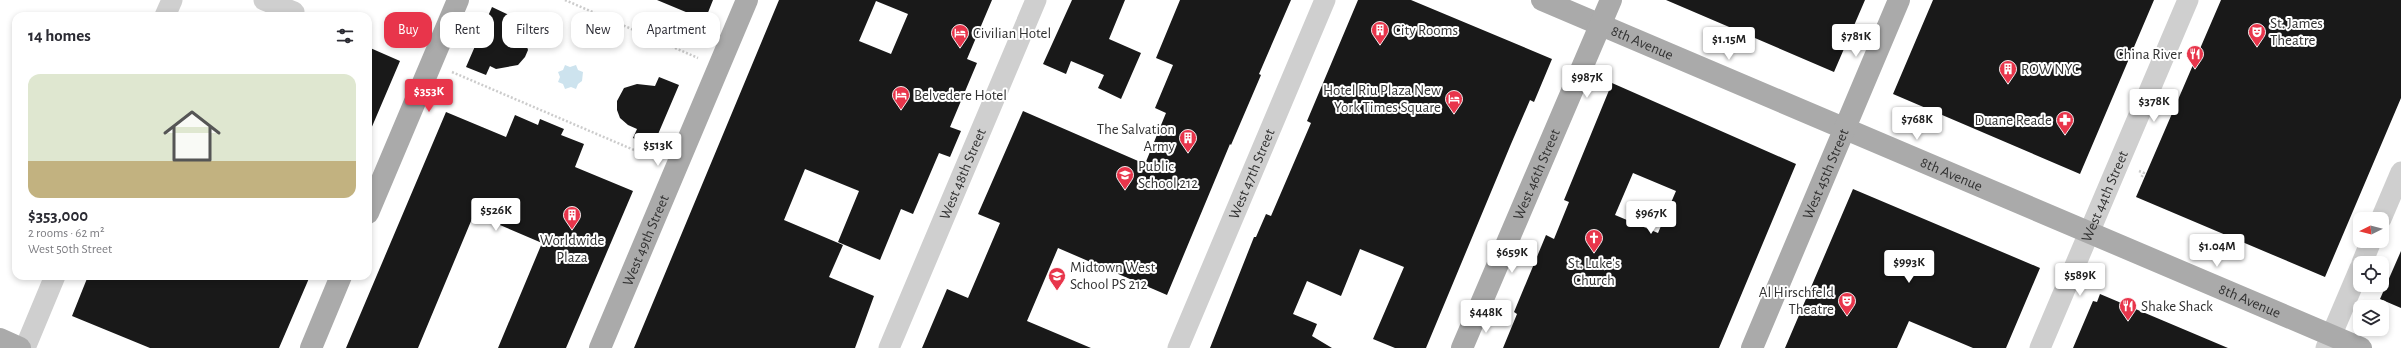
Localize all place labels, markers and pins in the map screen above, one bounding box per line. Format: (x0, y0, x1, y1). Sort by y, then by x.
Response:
place label: St. James Theatre (2270, 16, 2323, 48)
building icon: City Rooms (1370, 20, 1390, 45)
theatre icon: St. James Theatre (2247, 22, 2267, 47)
hotel icon: Civilian Hotel (950, 23, 970, 48)
place label: City Rooms (1393, 23, 1458, 38)
pin: $781K (1828, 24, 1884, 58)
place label: Civilian Hotel (973, 26, 1051, 41)
pin: $1.15M (1696, 27, 1762, 61)
restaurant icon: China River (2185, 44, 2205, 69)
place label: China River (2116, 47, 2182, 62)
building icon: ROW NYC (1998, 59, 2018, 84)
place label: ROW NYC (2021, 62, 2080, 77)
pin: $987K (1559, 65, 1615, 99)
pin: $353K (401, 79, 457, 113)
place label: Hotel Riu Plaza New York Times Square (1323, 83, 1441, 115)
hotel icon: Belvedere Hotel (891, 85, 911, 110)
place label: Belvedere Hotel (914, 88, 1007, 103)
hotel icon: Hotel Riu Plaza New York Times Square (1444, 89, 1464, 114)
pin: $378K (2126, 89, 2182, 123)
pin: $768K (1889, 107, 1945, 141)
pharmacy icon: Duane Reade (2055, 110, 2075, 135)
place label: Duane Reade (1974, 113, 2052, 128)
place label: The Salvation Army (1097, 122, 1176, 154)
building icon: The Salvation Army (1178, 128, 1198, 153)
pin: $513K (630, 133, 686, 167)
place label: Public School 212 (1138, 159, 1198, 191)
school or university icon: Public School 212 (1115, 165, 1135, 190)
pin: $526K (468, 198, 524, 232)
pin: $967K (1623, 201, 1679, 235)
building icon: Worldwide Plaza (562, 205, 582, 230)
church icon: St. Luke's Church (1584, 228, 1604, 253)
place label: Worldwide Plaza (540, 233, 604, 265)
pin: $1.04M (2184, 234, 2250, 268)
pin: $659K (1484, 240, 1540, 274)
pin: $993K (1881, 250, 1937, 284)
place label: St. Luke's Church (1568, 256, 1620, 288)
place label: Midtown West School PS 212 (1070, 260, 1155, 292)
pin: $589K (2052, 263, 2108, 297)
school or university icon: Midtown West School PS 212 (1047, 266, 1067, 291)
place label: Al Hirschfeld Theatre (1759, 285, 1834, 317)
theatre icon: Al Hirschfeld Theatre (1837, 291, 1857, 316)
restaurant icon: Shake Shack (2118, 296, 2138, 321)
place label: Shake Shack (2141, 299, 2213, 314)
pin: $448K (1458, 300, 1514, 334)

